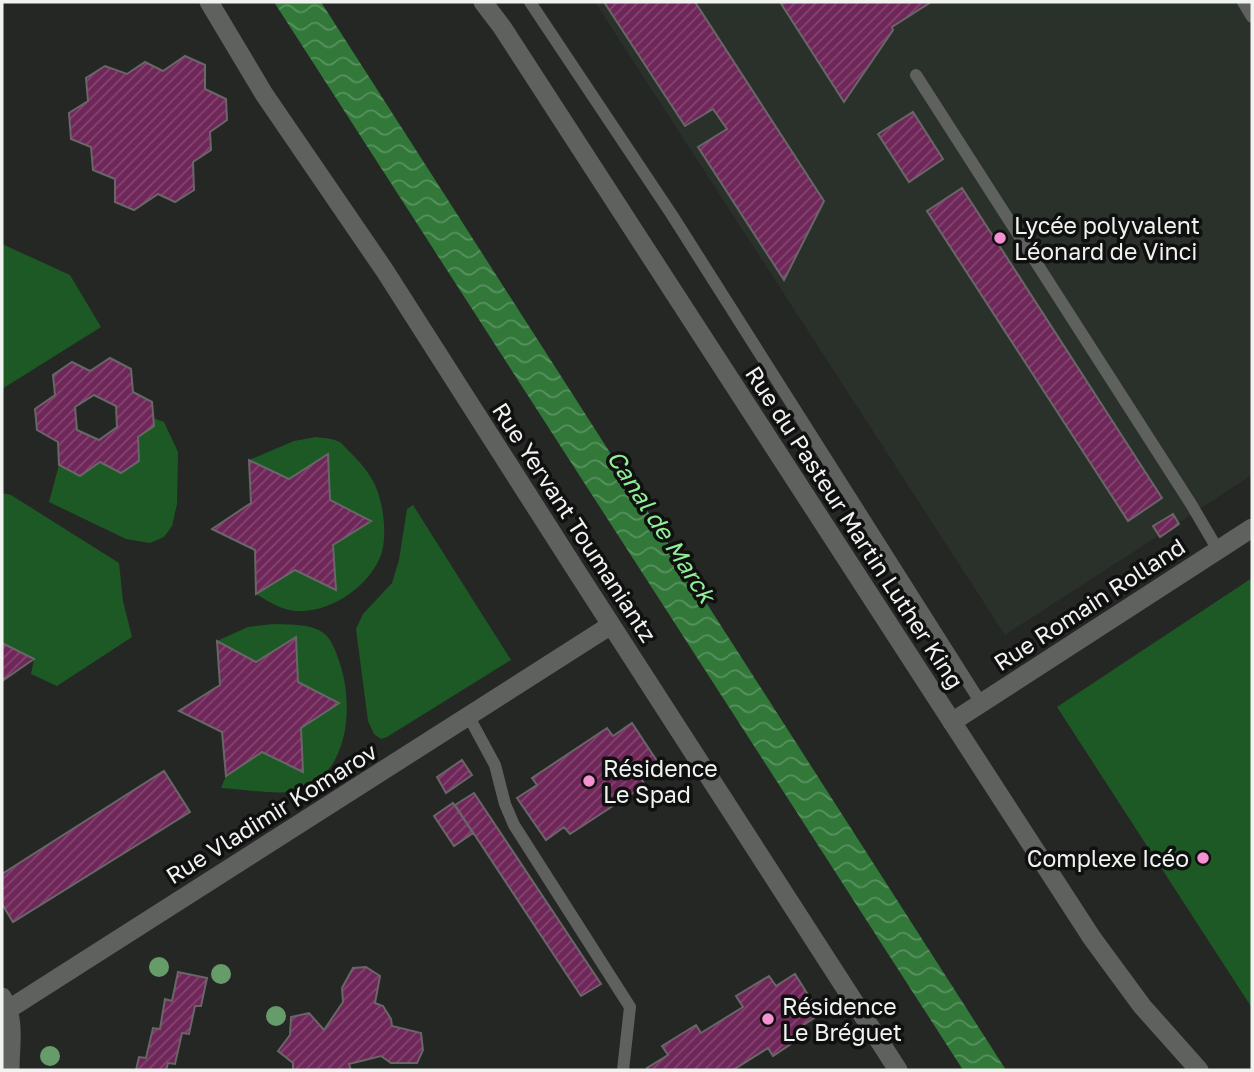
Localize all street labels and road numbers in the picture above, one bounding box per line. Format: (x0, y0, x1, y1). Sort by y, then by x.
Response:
street label: Rue du Pasteur Martin Luther King (740, 360, 970, 694)
street label: Rue Yervant Toumaniantz (487, 397, 663, 647)
street label: Rue Romain Rolland (988, 532, 1190, 676)
street label: Rue Vladimir Komarov (161, 737, 382, 889)

